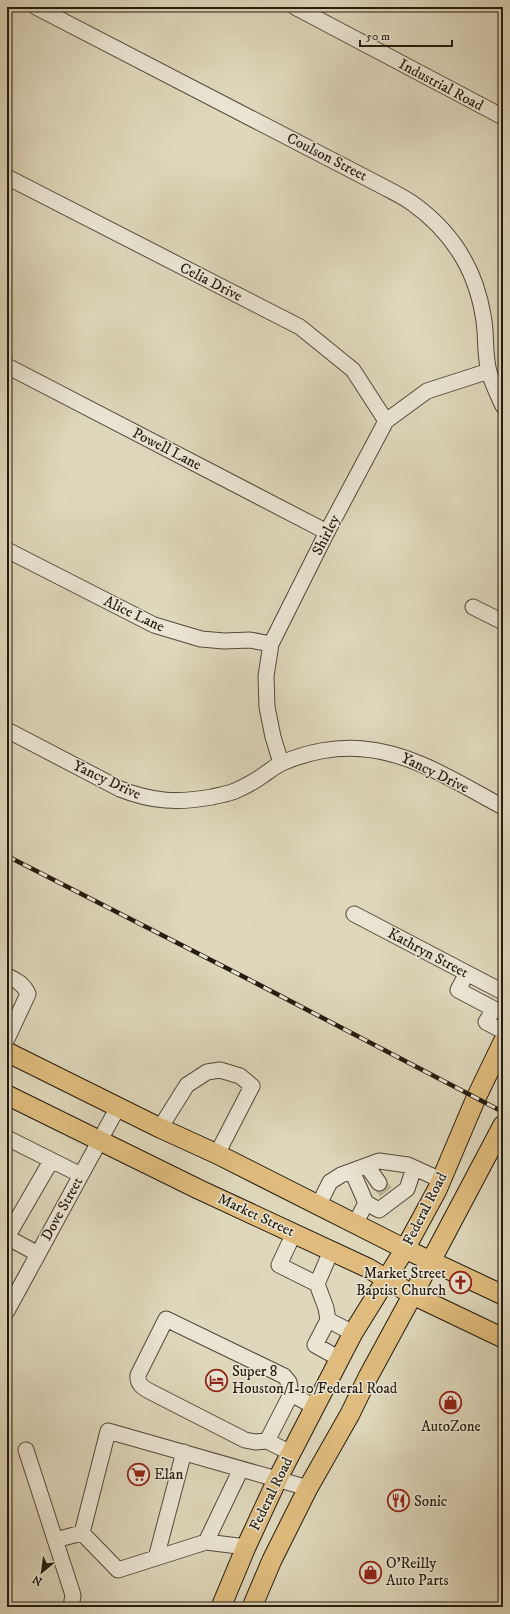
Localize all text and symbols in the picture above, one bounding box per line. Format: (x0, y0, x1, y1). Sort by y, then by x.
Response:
scale bar (360, 22, 452, 48)
text: 50 m (366, 29, 390, 44)
street label: Industrial Road (395, 55, 487, 115)
street label: Coulson Street (284, 129, 371, 185)
street label: Celia Drive (177, 258, 245, 306)
street label: Powell Lane (129, 424, 205, 474)
street label: Shirley (308, 511, 345, 558)
street label: Alice Lane (101, 592, 167, 636)
street label: Yancy Drive (398, 748, 472, 798)
street label: Yancy Drive (70, 756, 144, 804)
street label: Kathryn Street (384, 924, 472, 982)
street label: Federal Road (398, 1169, 452, 1249)
street label: Dove Street (37, 1174, 87, 1244)
street label: Market Street (215, 1189, 298, 1241)
place label: Market Street Baptist Church (356, 1264, 446, 1300)
church icon: Market Street Baptist Church (448, 1269, 474, 1295)
place label: Super 8 Houston/I-10/Federal Road (232, 1362, 398, 1398)
hotel icon: Super 8 Houston/I-10/Federal Road (204, 1367, 230, 1393)
shop icon: AutoZone (438, 1390, 464, 1416)
place label: AutoZone (421, 1417, 481, 1436)
street label: Federal Road (245, 1454, 297, 1534)
supermarket icon: Elan (125, 1461, 151, 1487)
place label: Elan (154, 1465, 183, 1484)
restaurant icon: Sonic (385, 1488, 411, 1514)
place label: Sonic (414, 1492, 448, 1511)
north arrow (22, 1552, 62, 1592)
place label: O'Reilly Auto Parts (386, 1554, 449, 1590)
shop icon: O'Reilly Auto Parts (358, 1559, 384, 1585)
text: N (30, 1572, 45, 1588)

